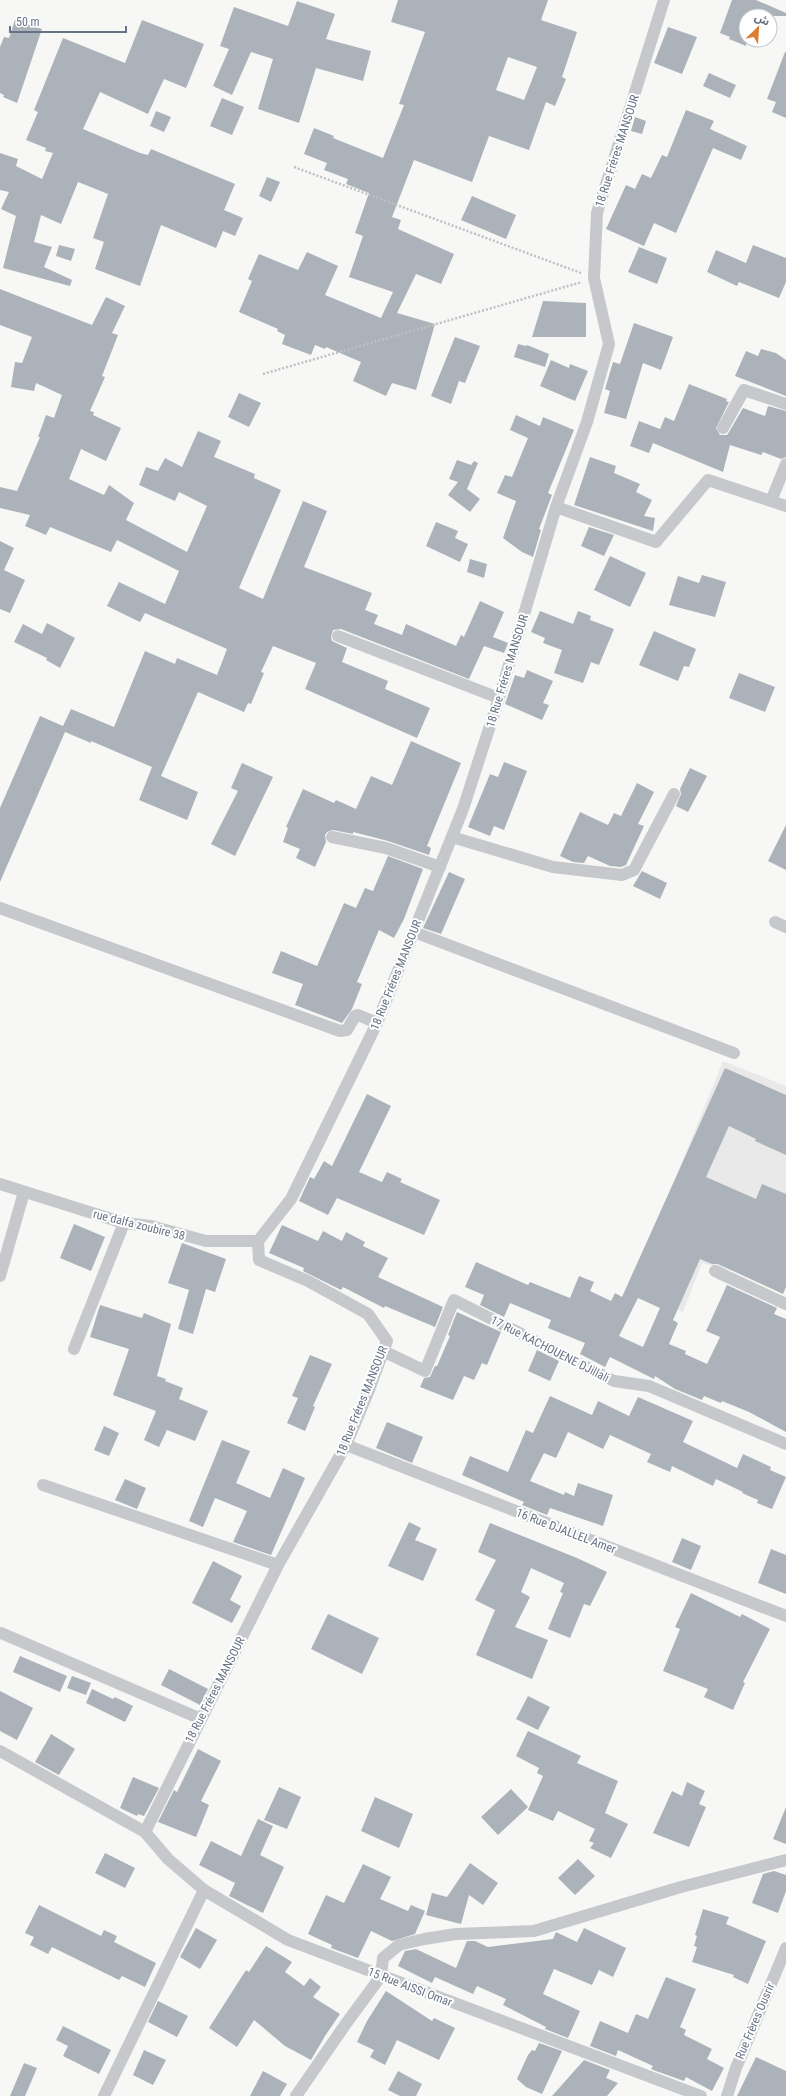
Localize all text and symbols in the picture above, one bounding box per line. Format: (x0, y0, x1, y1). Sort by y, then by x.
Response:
scale bar (10, 8, 126, 34)
north arrow (738, 8, 778, 48)
text: ش (752, 10, 772, 28)
text: 50 m (16, 15, 40, 29)
street label: 18 Rue Fréres MANSOUR (592, 92, 642, 209)
street label: 18 Rue Fréres MANSOUR (483, 612, 531, 729)
street label: 18 Rue Fréres MANSOUR (368, 917, 425, 1032)
street label: rue dalfa zoubire 38 (92, 1207, 186, 1243)
street label: 17 Rue KACHOUENE DJillali (488, 1313, 612, 1385)
street label: 18 Rue Fréres MANSOUR (334, 1343, 391, 1458)
street label: 16 Rue DJALLEL Amer (514, 1506, 618, 1557)
street label: 18 Rue Fréres MANSOUR (182, 1634, 248, 1745)
street label: 15 Rue AISSI Omar (366, 1965, 454, 2010)
street label: Rue Frères Ousrir (733, 1981, 777, 2061)

